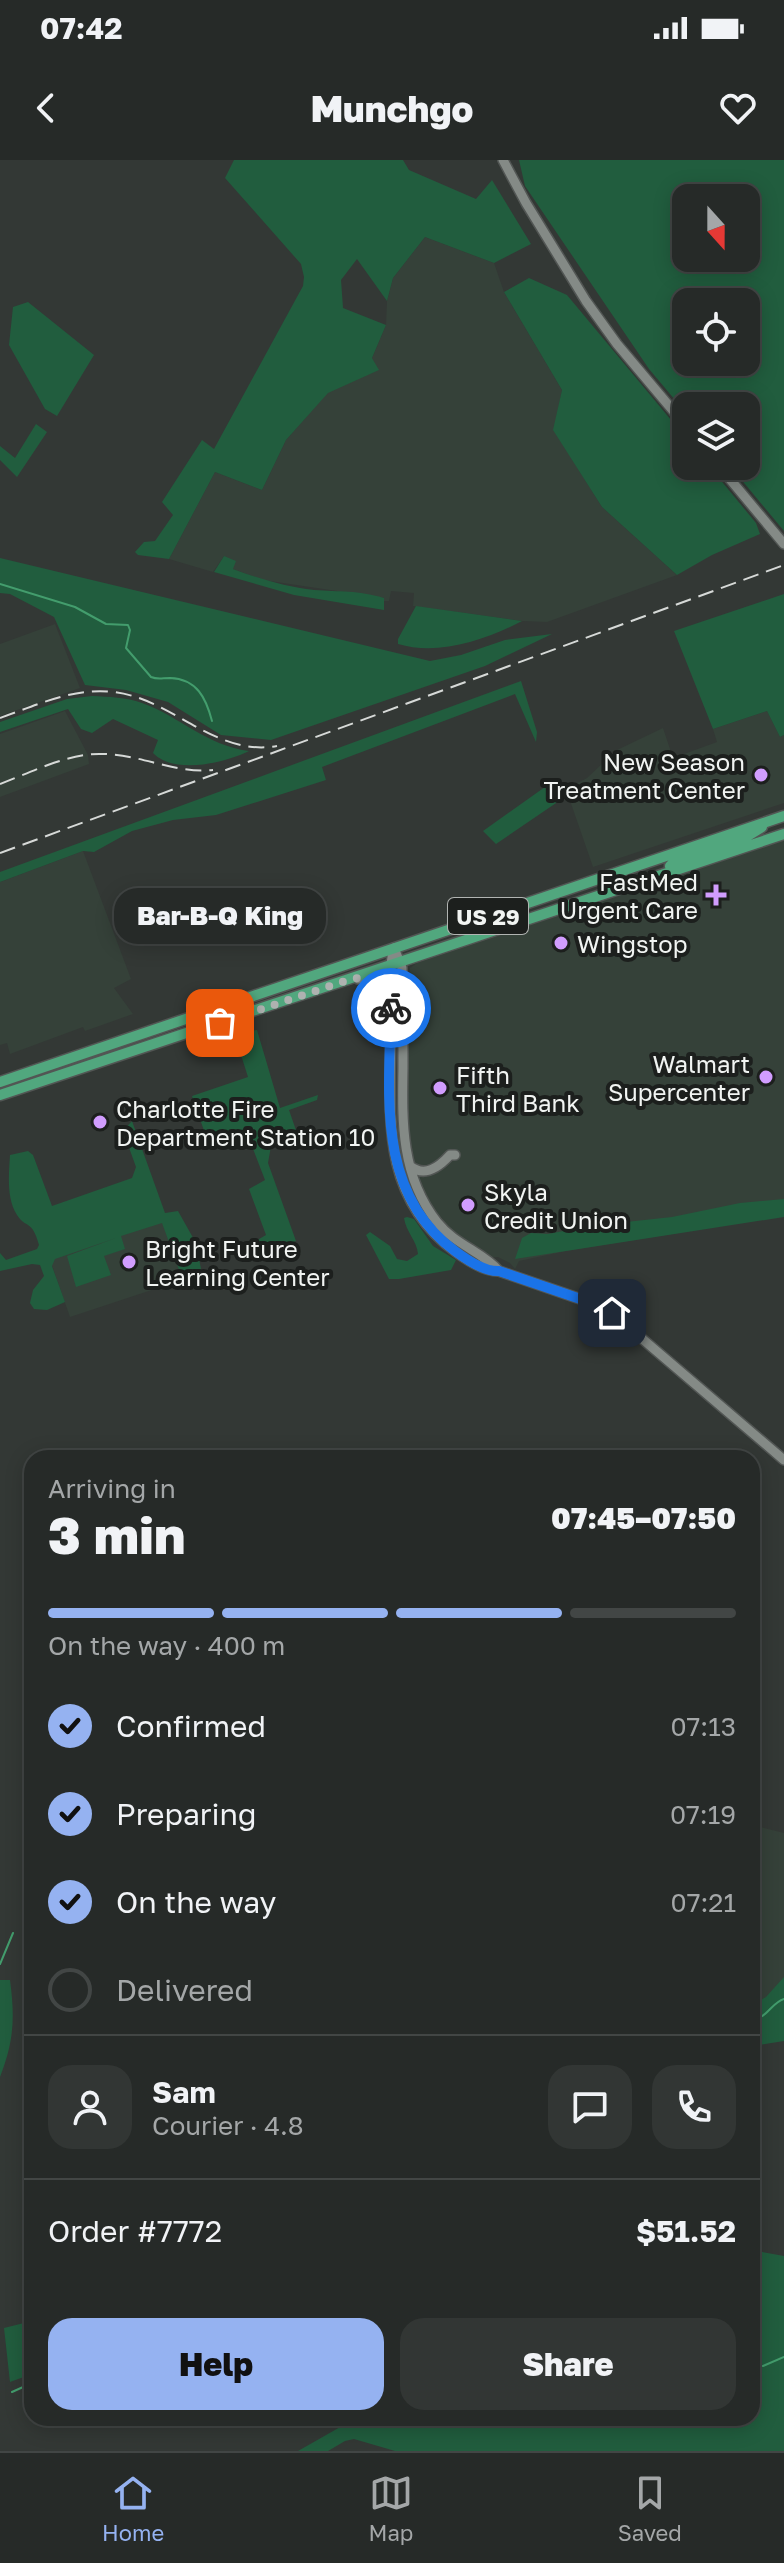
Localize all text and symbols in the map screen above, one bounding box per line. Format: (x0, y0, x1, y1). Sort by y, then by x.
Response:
text: 07:42 (40, 10, 123, 46)
icon: back (24, 86, 68, 130)
icon: heart (716, 86, 760, 130)
text: Munchgo (311, 87, 473, 130)
north arrow (672, 184, 760, 272)
map controls (672, 184, 760, 480)
button: locate (672, 288, 760, 376)
button: layers (672, 392, 760, 480)
place label: New Season Treatment Center (543, 747, 745, 804)
marker: New Season Treatment Center (752, 766, 770, 784)
place label: FastMed Urgent Care (560, 867, 698, 924)
marker: FastMed Urgent Care (705, 884, 727, 906)
callout: Bar-B-Q King (114, 887, 326, 943)
road number: US 29 (448, 898, 528, 934)
text: Bar-B-Q King (137, 900, 303, 931)
place label: Wingstop (577, 929, 687, 958)
marker: Wingstop (552, 934, 570, 952)
courier (351, 968, 431, 1048)
icon: bike (369, 986, 413, 1030)
pin (186, 989, 254, 1057)
icon: bag (198, 1001, 242, 1045)
place label: Walmart Supercenter (608, 1049, 750, 1106)
place label: Fifth Third Bank (456, 1060, 580, 1117)
marker: Walmart Supercenter (757, 1068, 775, 1086)
marker: Fifth Third Bank (431, 1079, 449, 1097)
place label: Charlotte Fire Department Station 10 (116, 1094, 375, 1151)
marker: Charlotte Fire Department Station 10 (91, 1113, 109, 1131)
place label: Skyla Credit Union (484, 1177, 628, 1234)
marker: Skyla Credit Union (459, 1196, 477, 1214)
place label: Bright Future Learning Center (145, 1234, 330, 1291)
marker: Bright Future Learning Center (120, 1253, 138, 1271)
pin (578, 1279, 646, 1347)
icon: home (590, 1291, 634, 1335)
text: Arriving in (48, 1473, 176, 1504)
text: 07:45–07:50 (551, 1500, 736, 1536)
text: 3 min (48, 1503, 185, 1565)
text: On the way · 400 m (48, 1630, 285, 1661)
icon: check (48, 1704, 92, 1748)
text: Confirmed (116, 1708, 266, 1744)
text: 07:13 (670, 1711, 736, 1742)
icon: check (48, 1792, 92, 1836)
text: Preparing (116, 1796, 257, 1832)
text: 07:19 (670, 1799, 736, 1830)
icon: check (48, 1880, 92, 1924)
text: On the way (116, 1884, 276, 1920)
text: 07:21 (671, 1887, 736, 1918)
text: Delivered (116, 1972, 253, 2008)
button: person (48, 2065, 132, 2149)
button: chat (548, 2065, 632, 2149)
button: phone (652, 2065, 736, 2149)
text: Sam (152, 2074, 216, 2110)
text: Courier · 4.8 (152, 2110, 304, 2141)
text: Order #7772 (48, 2213, 222, 2249)
text: $51.52 (636, 2213, 736, 2249)
button: Help (48, 2318, 384, 2410)
button: Share (400, 2318, 736, 2410)
tab: Home (102, 2471, 164, 2546)
tab: Map (369, 2471, 413, 2546)
tab: Saved (618, 2471, 682, 2546)

